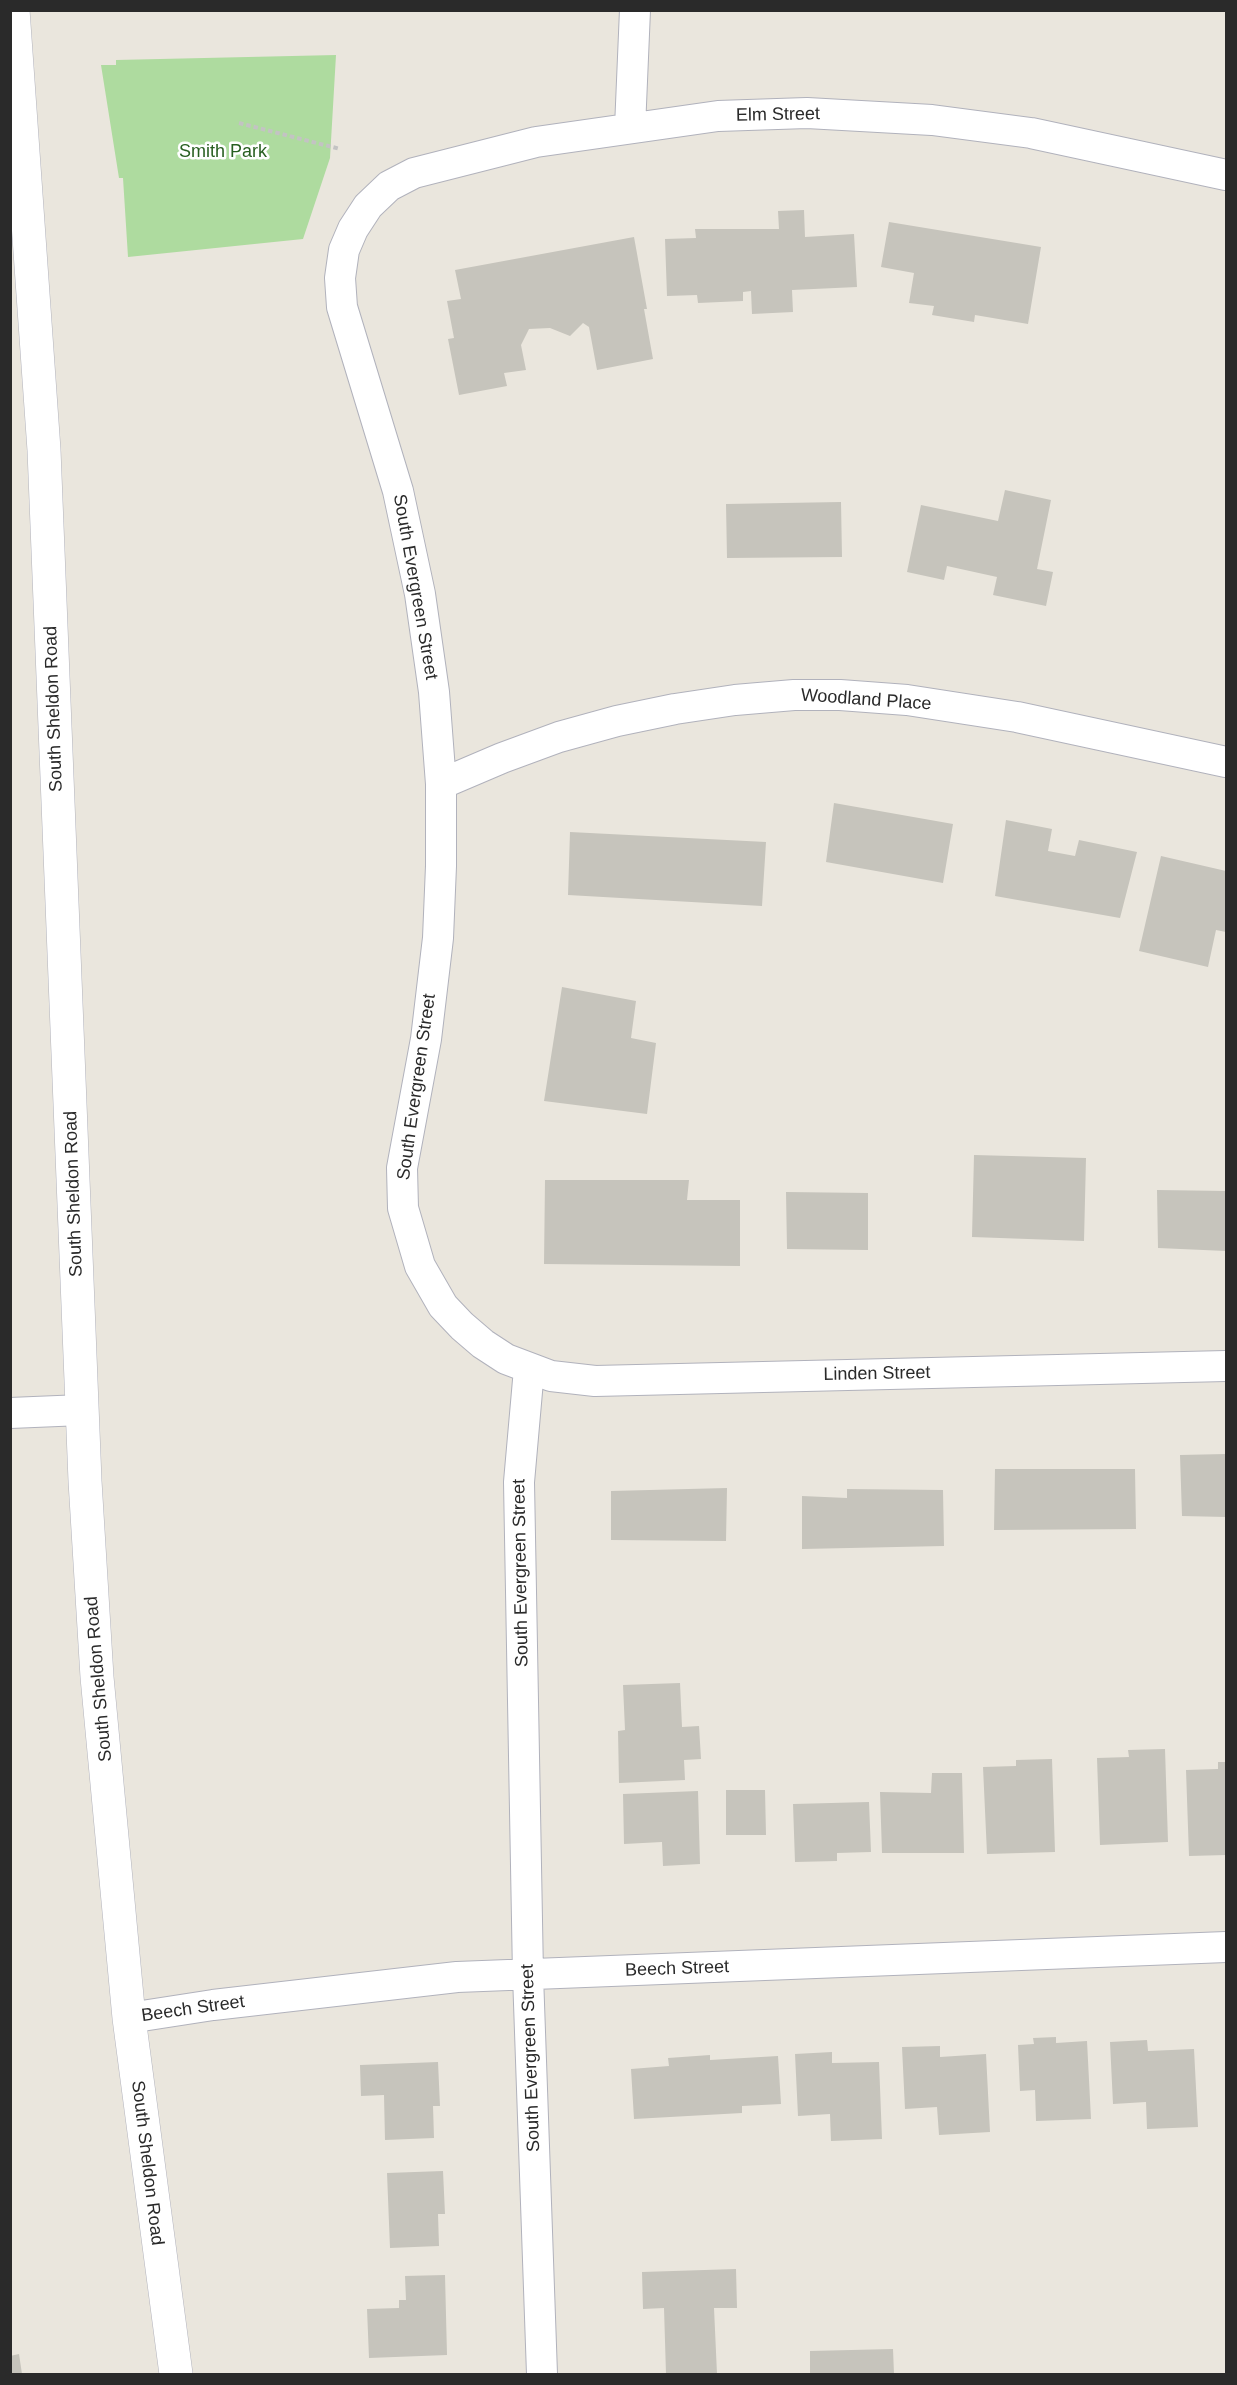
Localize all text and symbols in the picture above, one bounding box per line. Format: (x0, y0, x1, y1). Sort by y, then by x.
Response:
street label: Elm Street (736, 103, 820, 127)
park label: Smith Park (179, 141, 267, 163)
street label: South Evergreen Street (388, 492, 442, 682)
street label: South Sheldon Road (40, 626, 68, 792)
street label: Woodland Place (800, 685, 932, 715)
street label: South Evergreen Street (393, 992, 441, 1182)
street label: South Sheldon Road (60, 1111, 88, 1277)
street label: Linden Street (823, 1362, 931, 1386)
street label: South Evergreen Street (509, 1479, 533, 1667)
street label: South Sheldon Road (81, 1595, 117, 1763)
street label: Beech Street (625, 1956, 729, 1982)
street label: South Evergreen Street (517, 1964, 545, 2152)
street label: Beech Street (140, 1991, 246, 2027)
street label: South Sheldon Road (126, 2079, 168, 2247)

